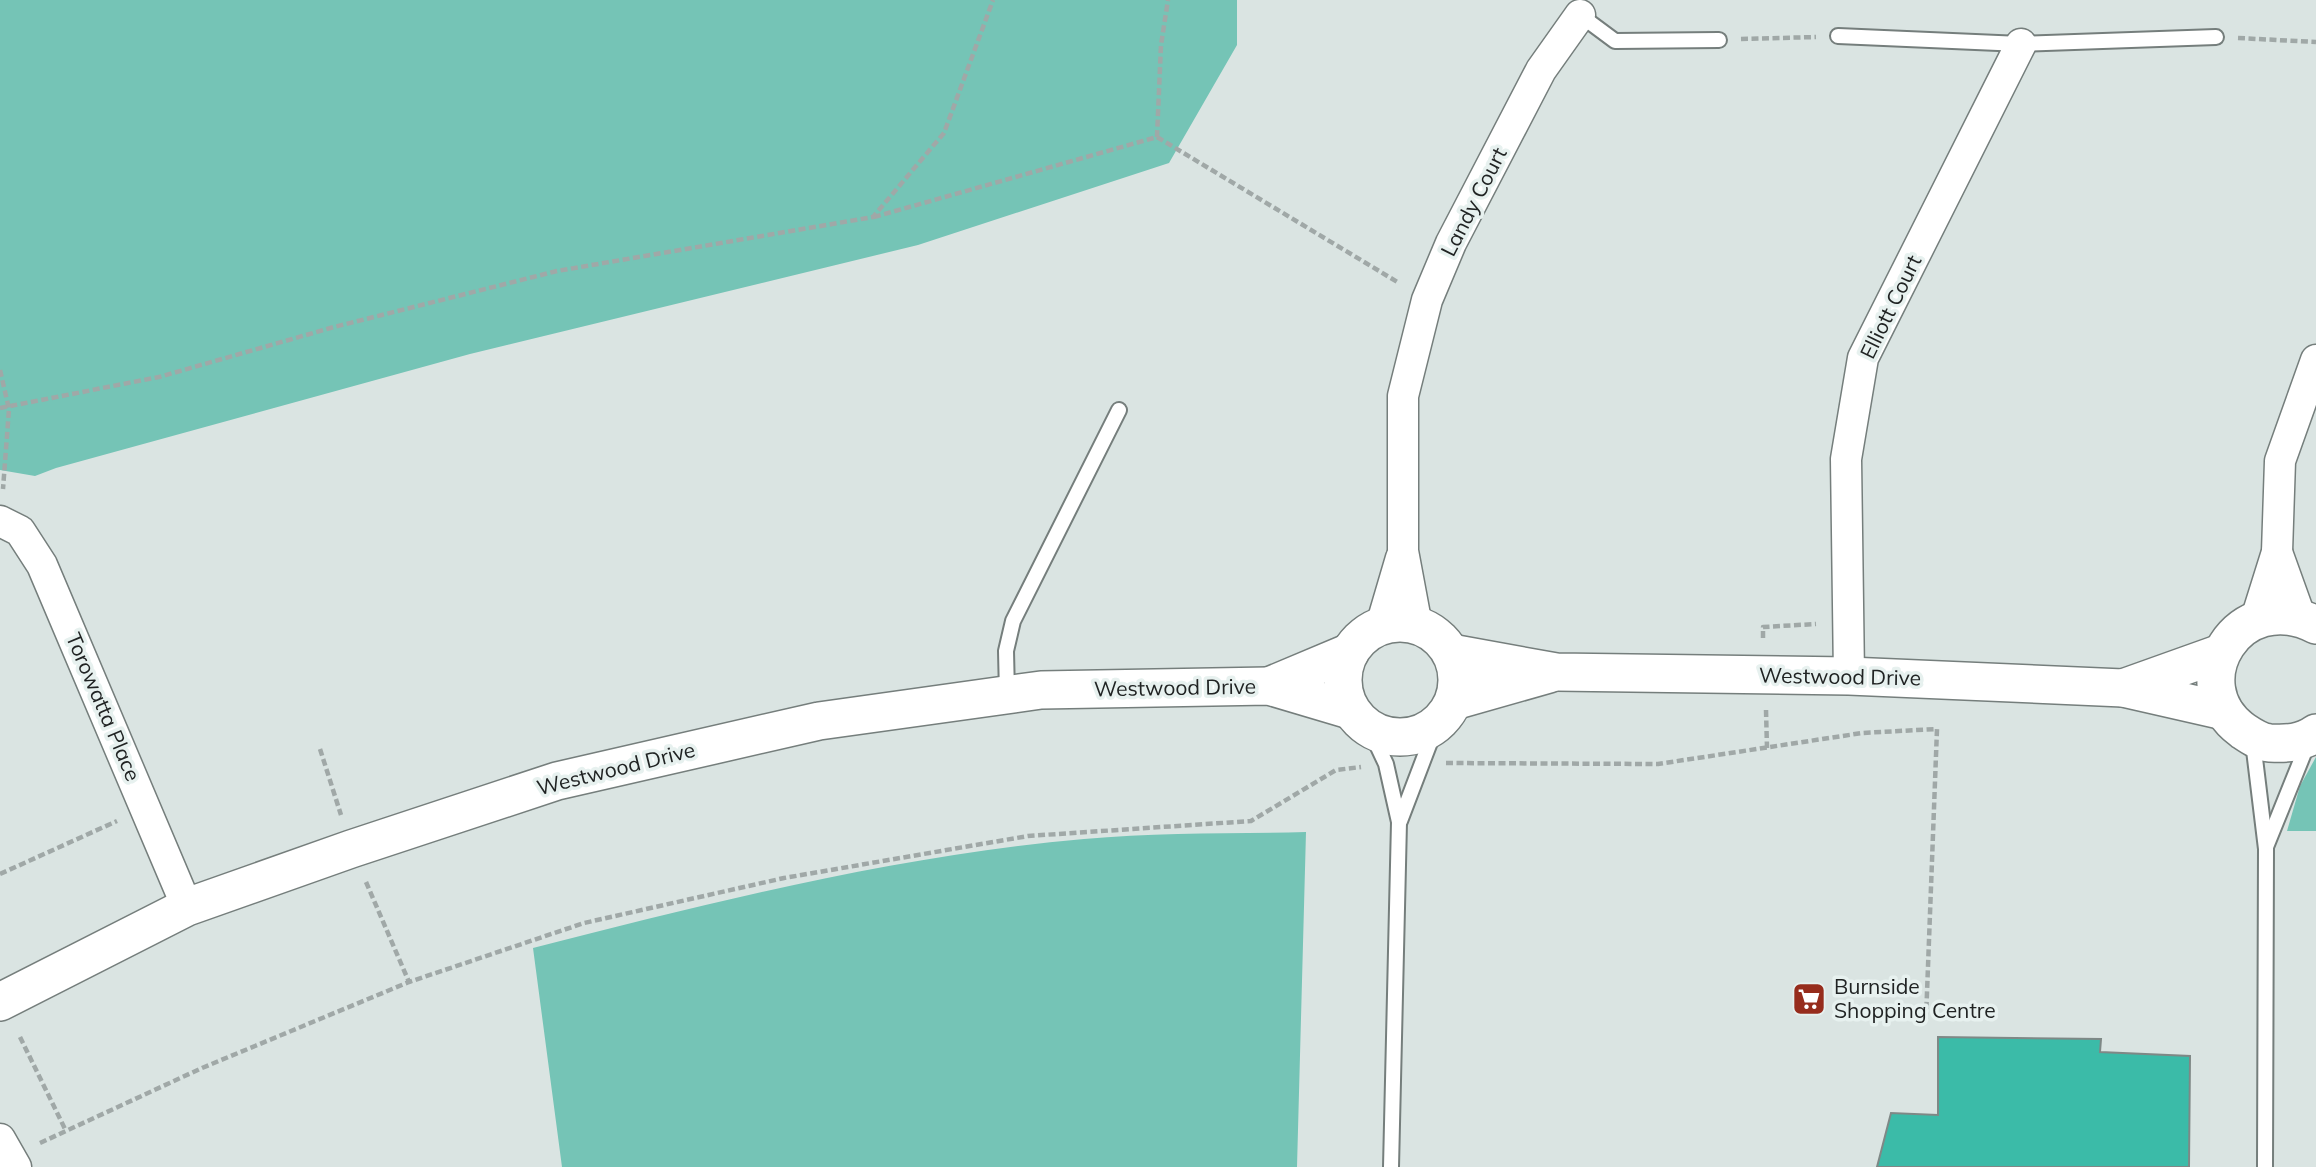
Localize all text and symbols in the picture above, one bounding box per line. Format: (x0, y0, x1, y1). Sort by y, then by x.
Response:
street label: Landy Court (1435, 143, 1512, 260)
street label: Elliott Court (1854, 250, 1926, 363)
street label: Torowatta Place (61, 629, 147, 785)
street label: Westwood Drive (1759, 662, 1921, 690)
street label: Westwood Drive (1094, 673, 1256, 701)
street label: Westwood Drive (534, 736, 698, 800)
place label: Burnside Shopping Centre (1834, 973, 1996, 1023)
supermarket icon: Burnside Shopping Centre (1790, 980, 1828, 1018)

